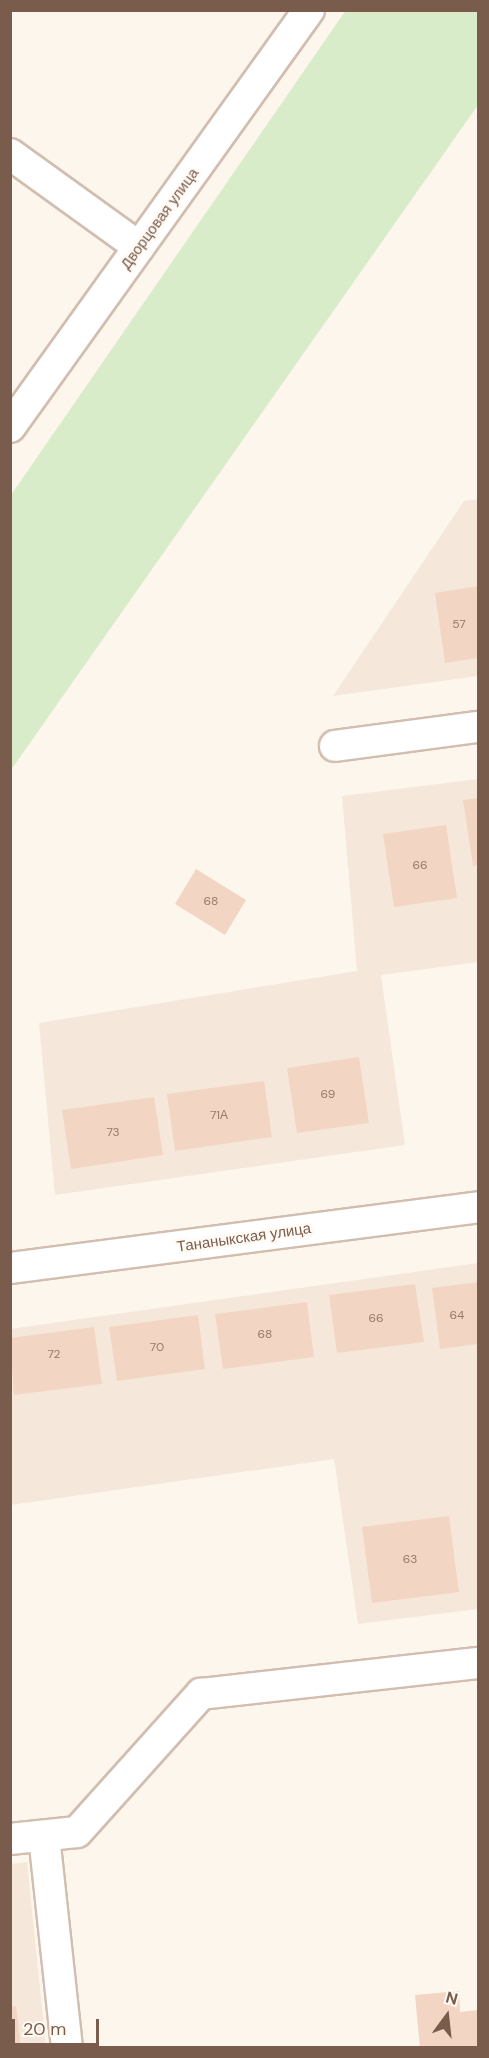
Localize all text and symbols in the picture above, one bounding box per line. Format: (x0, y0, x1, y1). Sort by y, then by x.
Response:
street label: Дворцовая улица (117, 165, 203, 273)
house number: 57 (452, 618, 466, 632)
house number: 66 (412, 859, 428, 873)
house number: 68 (204, 895, 218, 909)
house number: 69 (321, 1088, 335, 1102)
house number: 71А (210, 1109, 228, 1123)
house number: 73 (106, 1126, 120, 1140)
street label: Тананыкская улица (176, 1220, 312, 1256)
house number: 64 (450, 1309, 464, 1323)
house number: 66 (368, 1312, 384, 1326)
house number: 68 (258, 1328, 272, 1342)
house number: 70 (150, 1341, 164, 1355)
house number: 72 (47, 1348, 61, 1362)
house number: 63 (403, 1553, 417, 1567)
north arrow (417, 1986, 477, 2046)
text: N (443, 1986, 460, 2010)
scale bar (15, 2007, 102, 2045)
text: 20 m (23, 2017, 66, 2041)

